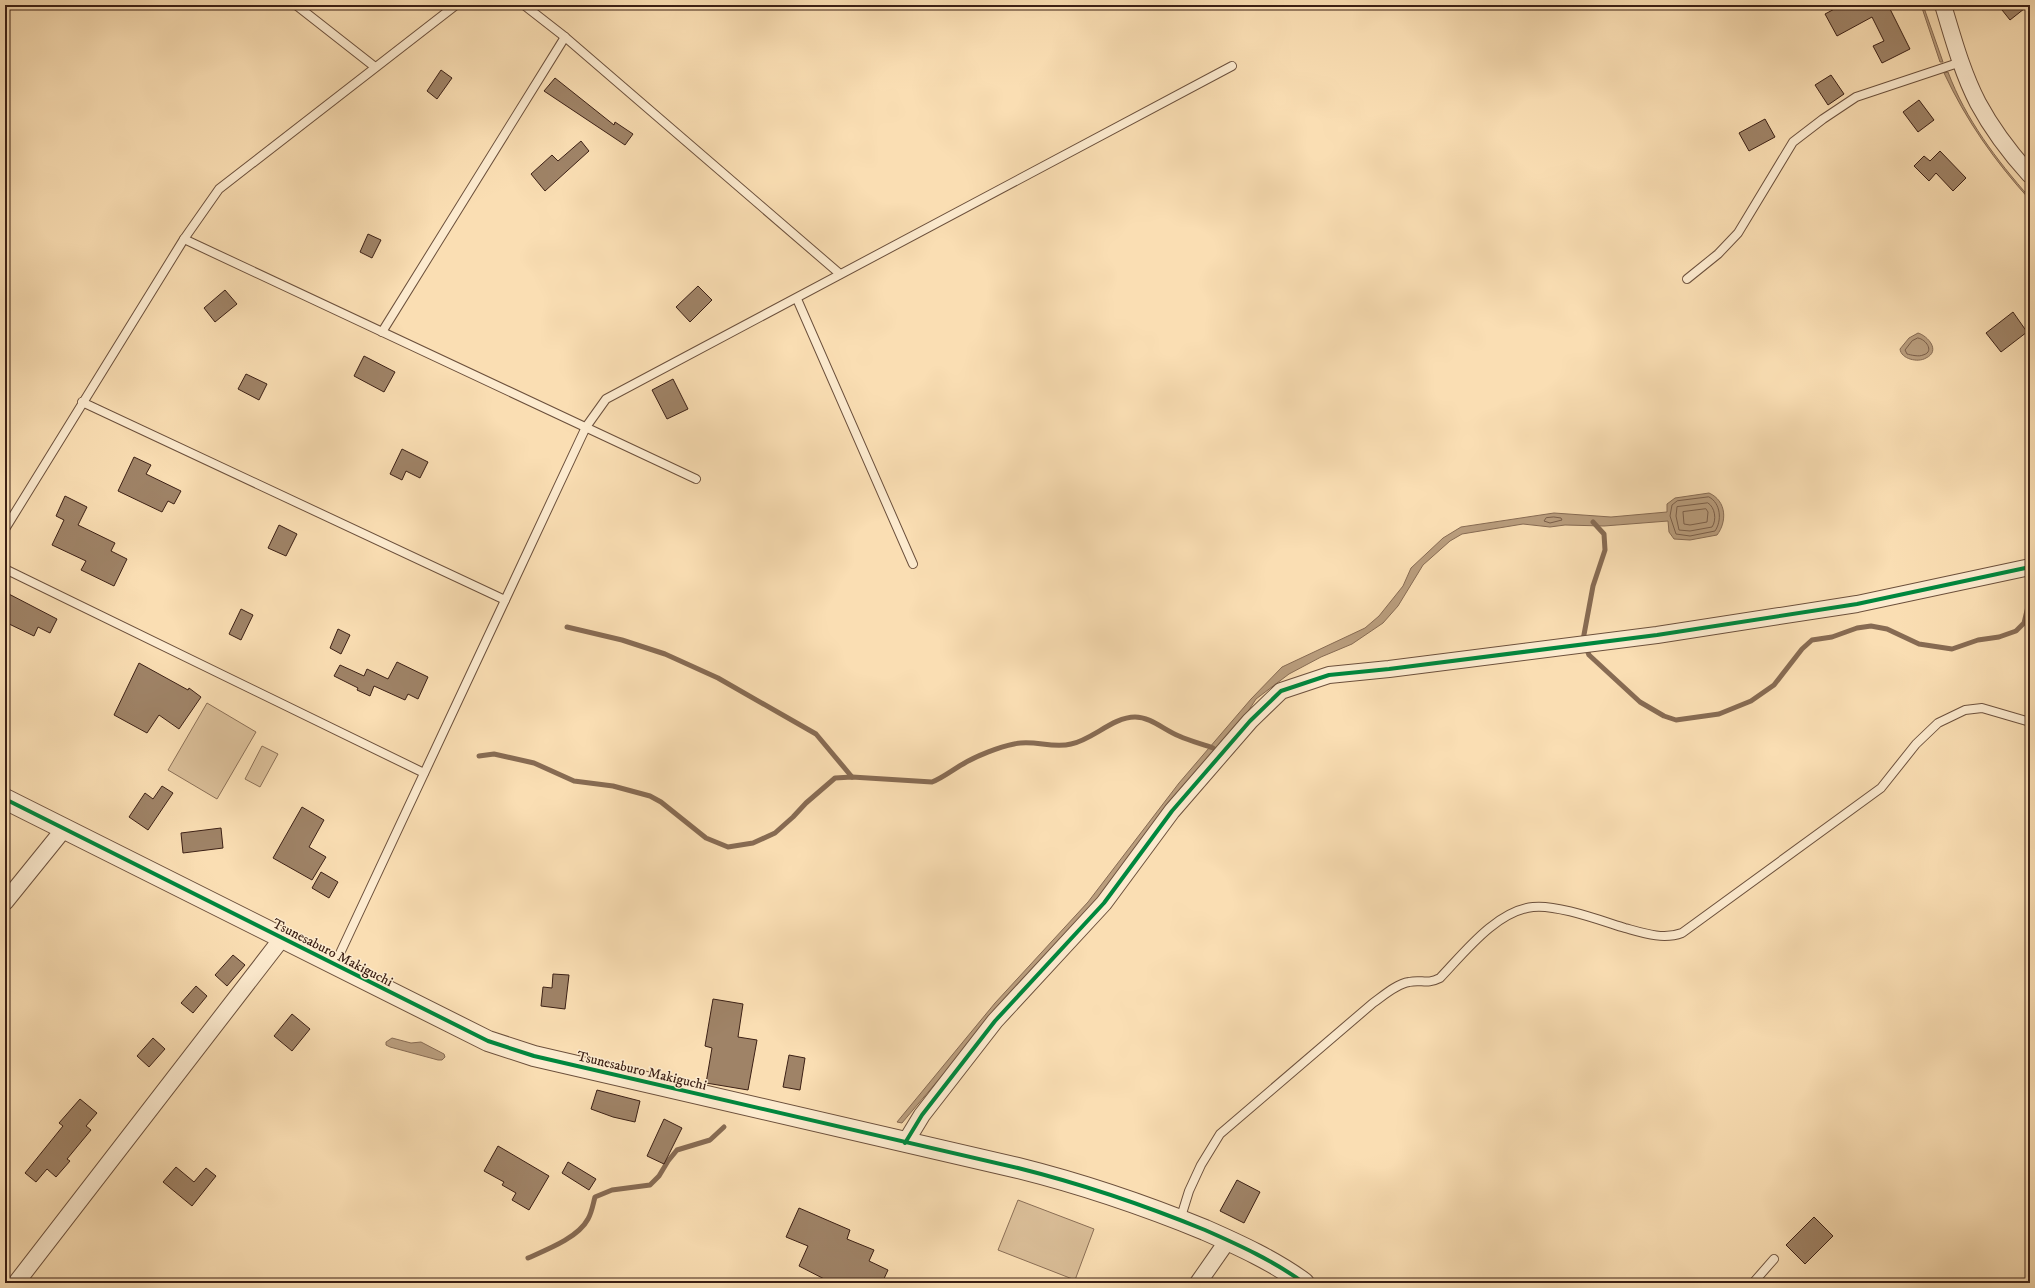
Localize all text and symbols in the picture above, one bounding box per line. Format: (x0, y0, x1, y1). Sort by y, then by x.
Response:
street label: Tsunesaburo Makiguchi (269, 915, 396, 991)
street label: Tsunesaburo Makiguchi (575, 1047, 709, 1095)

